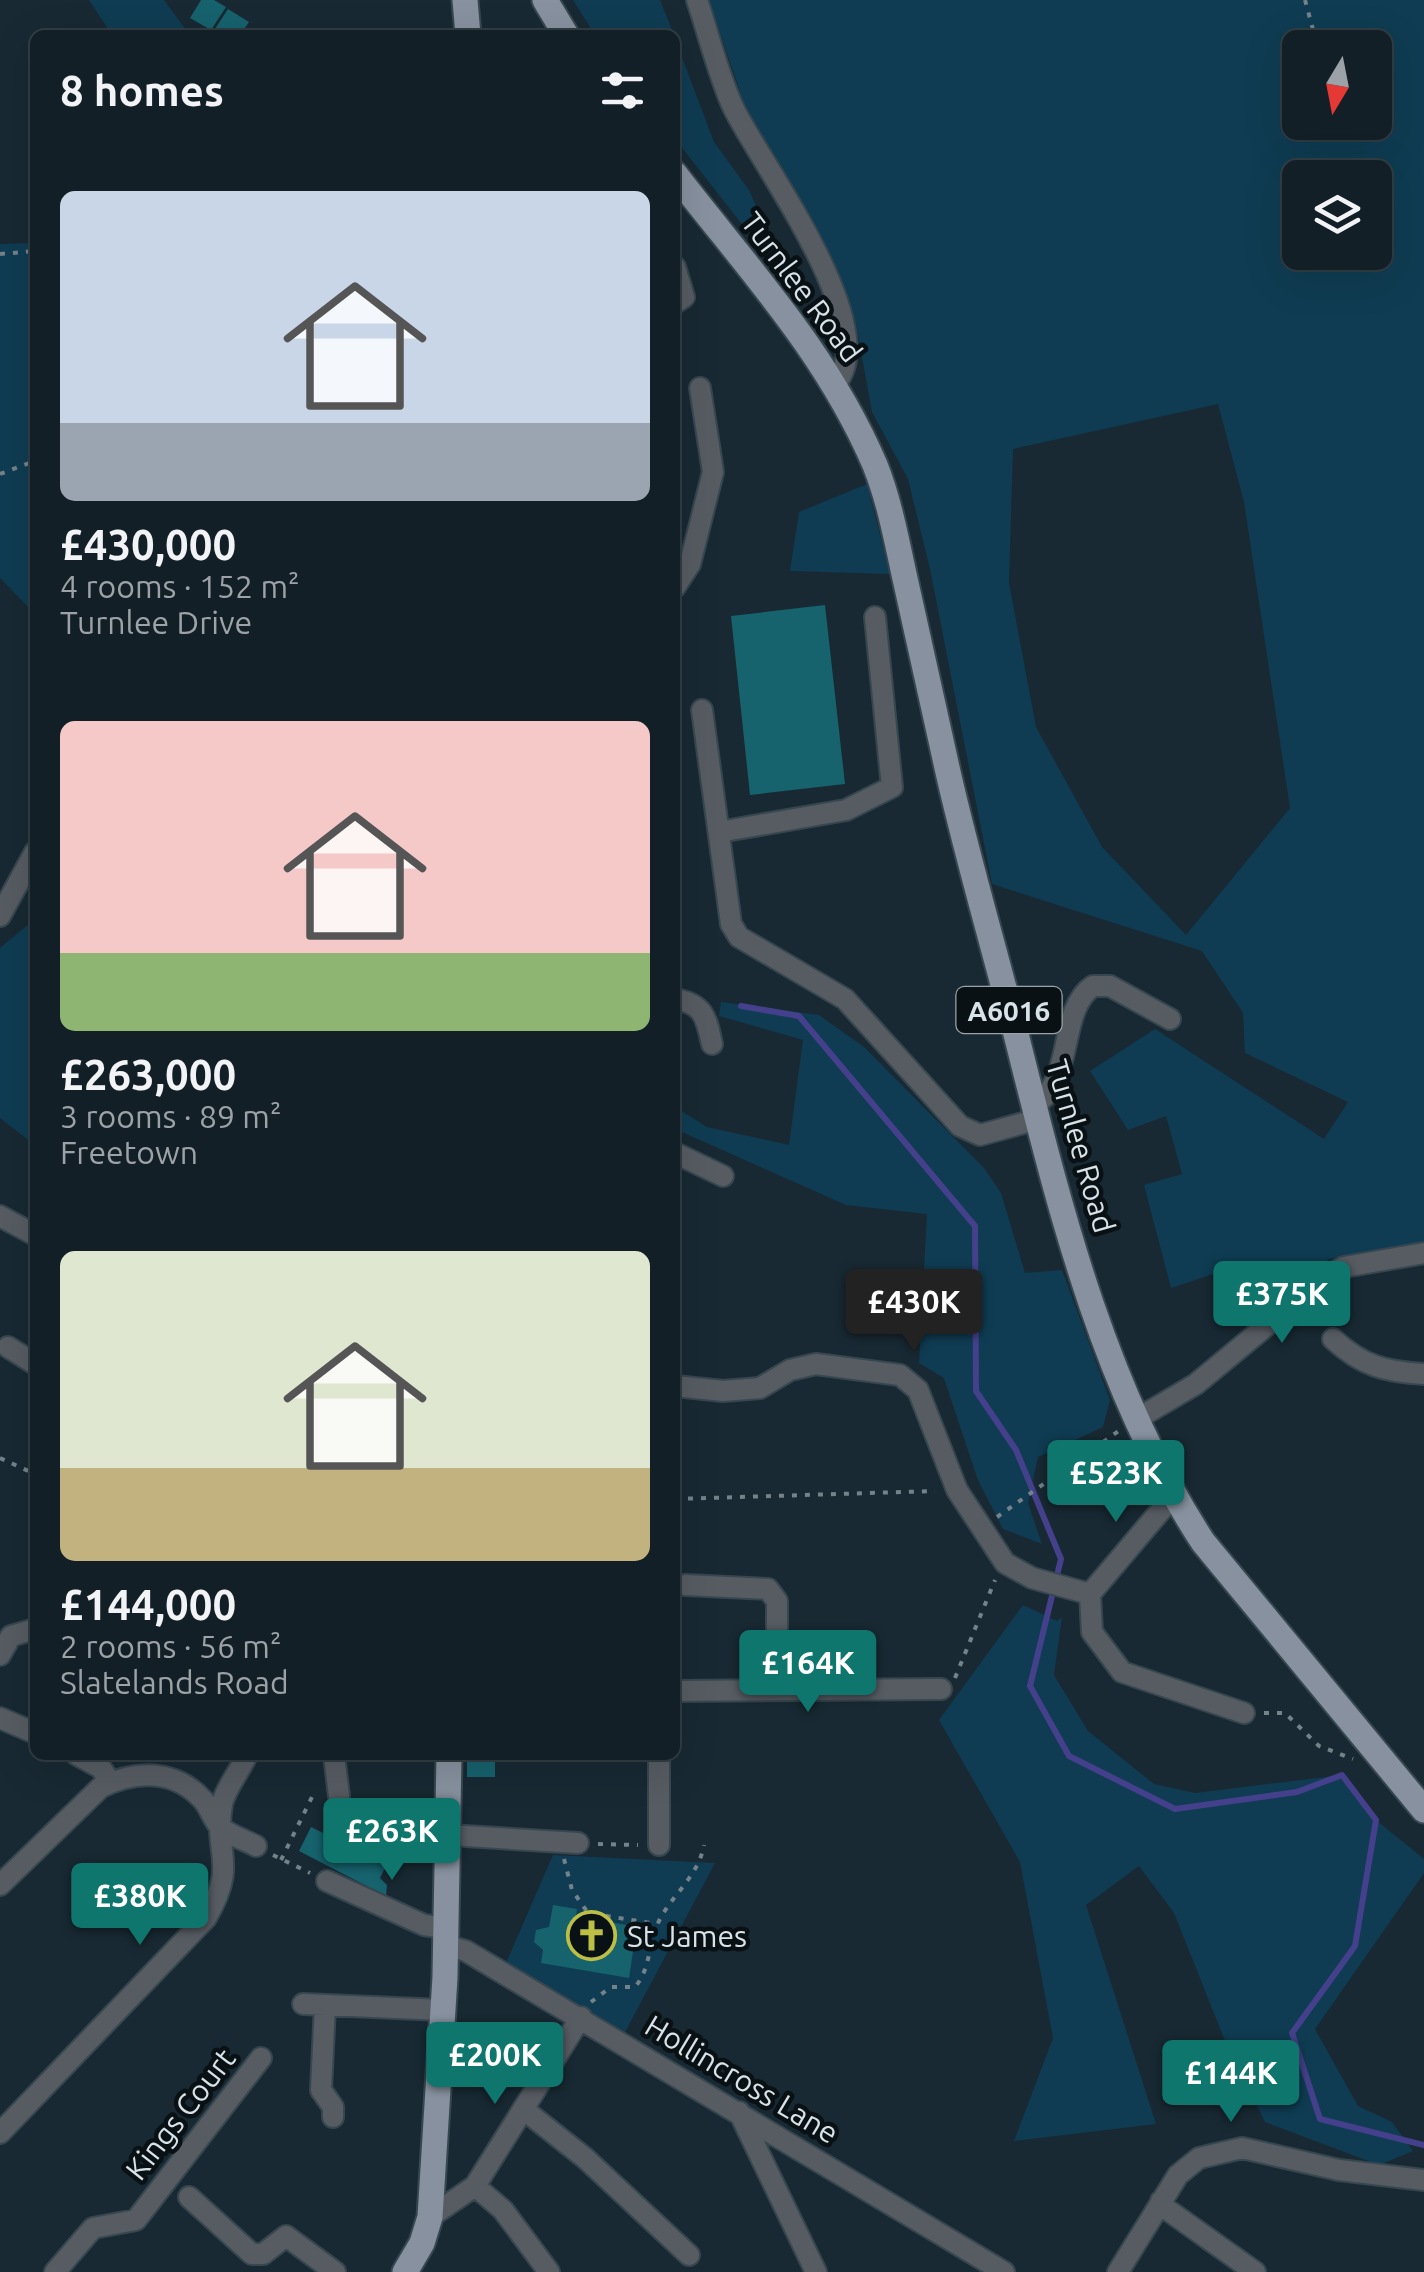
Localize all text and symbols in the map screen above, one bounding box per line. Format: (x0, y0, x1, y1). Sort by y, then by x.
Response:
north arrow (1282, 30, 1392, 140)
map controls (1282, 30, 1392, 270)
icon: filters (595, 63, 650, 118)
text: 8 homes (60, 67, 224, 114)
button: layers (1282, 160, 1392, 270)
street label: Turnlee Road (735, 205, 869, 369)
icon: home (265, 256, 445, 436)
text: £430,000 (60, 521, 236, 568)
text: 4 rooms · 152 m² (60, 568, 300, 604)
text: Turnlee Drive (60, 604, 252, 640)
icon: home (265, 786, 445, 966)
road number: A6016 (956, 987, 1062, 1033)
text: £263,000 (60, 1051, 236, 1098)
street label: Turnlee Road (1040, 1056, 1122, 1236)
text: 3 rooms · 89 m² (60, 1098, 281, 1134)
text: Freetown (60, 1134, 198, 1170)
pin: £375K (1212, 1261, 1352, 1346)
pin: £430K (844, 1269, 984, 1354)
text: £375K (1235, 1275, 1329, 1311)
text: £430K (867, 1283, 961, 1319)
icon: home (265, 1316, 445, 1496)
pin: £523K (1046, 1440, 1186, 1525)
text: £523K (1069, 1454, 1163, 1490)
text: £144,000 (60, 1581, 236, 1628)
text: 2 rooms · 56 m² (60, 1628, 281, 1664)
pin: £164K (738, 1630, 878, 1715)
text: £164K (761, 1644, 855, 1680)
text: Slatelands Road (60, 1664, 289, 1700)
pin: £263K (322, 1798, 462, 1883)
text: £263K (345, 1812, 439, 1848)
pin: £380K (70, 1863, 210, 1948)
text: £380K (93, 1877, 187, 1913)
church icon: St James (566, 1910, 618, 1962)
place label: St James (627, 1919, 747, 1953)
street label: Hollincross Lane (639, 2008, 845, 2150)
pin: £200K (425, 2022, 565, 2107)
text: £200K (448, 2036, 542, 2072)
pin: £144K (1161, 2040, 1301, 2125)
street label: Kings Court (118, 2042, 242, 2186)
text: £144K (1184, 2054, 1278, 2090)

